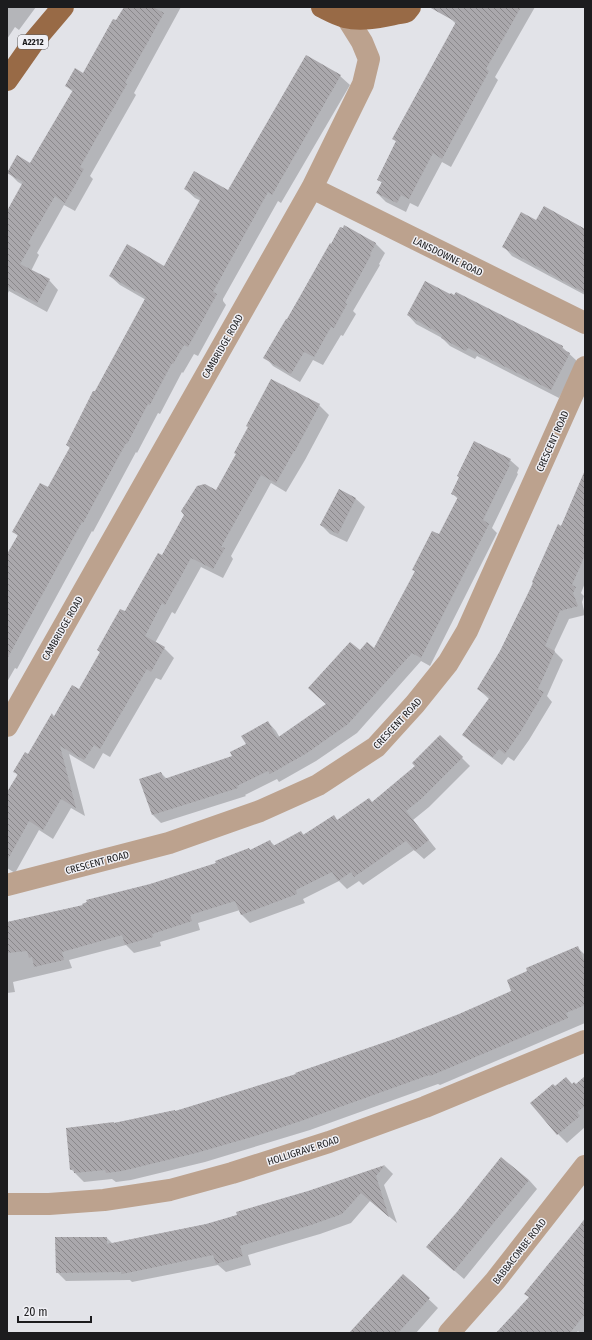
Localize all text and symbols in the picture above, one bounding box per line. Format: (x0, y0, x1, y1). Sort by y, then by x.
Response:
road number: A2212 (18, 35, 48, 49)
street label: LANSDOWNE ROAD (411, 235, 485, 279)
street label: CAMBRIDGE ROAD (200, 312, 246, 381)
street label: CRESCENT ROAD (534, 409, 572, 474)
street label: CAMBRIDGE ROAD (40, 594, 86, 663)
street label: CRESCENT ROAD (371, 695, 425, 752)
street label: CRESCENT ROAD (64, 849, 131, 877)
street label: HOLLIGRAVE ROAD (266, 1134, 341, 1168)
street label: BABBACOMBE ROAD (490, 1216, 549, 1287)
scale bar (18, 1298, 91, 1324)
text: 20 m (24, 1305, 48, 1319)

